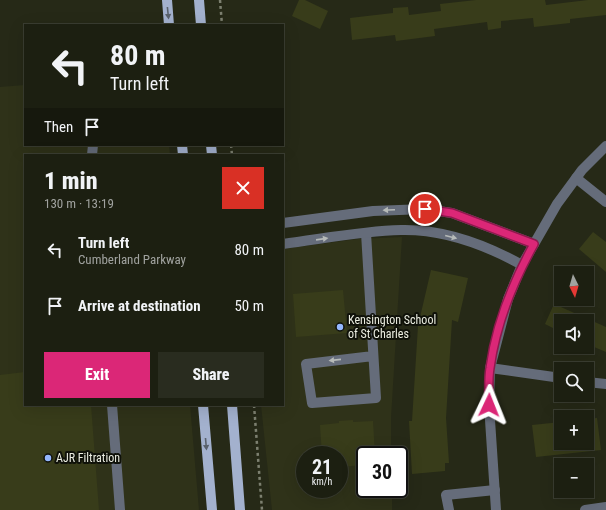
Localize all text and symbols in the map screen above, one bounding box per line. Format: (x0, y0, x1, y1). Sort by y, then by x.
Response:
one-way arrow (165, 6, 171, 19)
text: 80 m (110, 39, 166, 72)
icon: left (44, 40, 96, 92)
text: Turn left (110, 73, 169, 94)
icon: arrive (81, 116, 103, 138)
text: Then (44, 118, 73, 136)
text: 1 min (44, 167, 98, 195)
button: close (222, 167, 264, 209)
pin (408, 192, 442, 226)
text: 130 m · 13:19 (44, 196, 114, 211)
icon: arrive (414, 198, 436, 220)
one-way arrow (383, 207, 395, 214)
text: Turn left (78, 234, 129, 252)
one-way arrow (444, 234, 457, 240)
one-way arrow (316, 236, 328, 242)
icon: left (44, 239, 66, 261)
text: 80 m (234, 241, 264, 259)
text: Cumberland Parkway (78, 252, 186, 267)
north arrow (554, 266, 594, 306)
map controls (554, 266, 594, 498)
icon: arrive (44, 295, 66, 317)
text: Arrive at destination (78, 297, 201, 315)
text: 50 m (234, 297, 264, 315)
place label: Kensington School of St Charles (348, 313, 436, 341)
button: sound (554, 314, 594, 354)
marker: Kensington School of St Charles (335, 322, 345, 332)
button: Exit (44, 352, 150, 398)
button: Share (158, 352, 264, 398)
one-way arrow (329, 357, 341, 364)
button: search (554, 362, 594, 402)
position arrow (468, 384, 510, 426)
button: + (554, 410, 594, 450)
one-way arrow (203, 438, 210, 450)
speed limit sign: 30 (356, 446, 408, 498)
place label: AJR Filtration (56, 451, 120, 465)
marker: AJR Filtration (43, 453, 53, 463)
text: 21 (312, 455, 332, 479)
button: − (554, 458, 594, 498)
text: km/h (312, 476, 332, 487)

